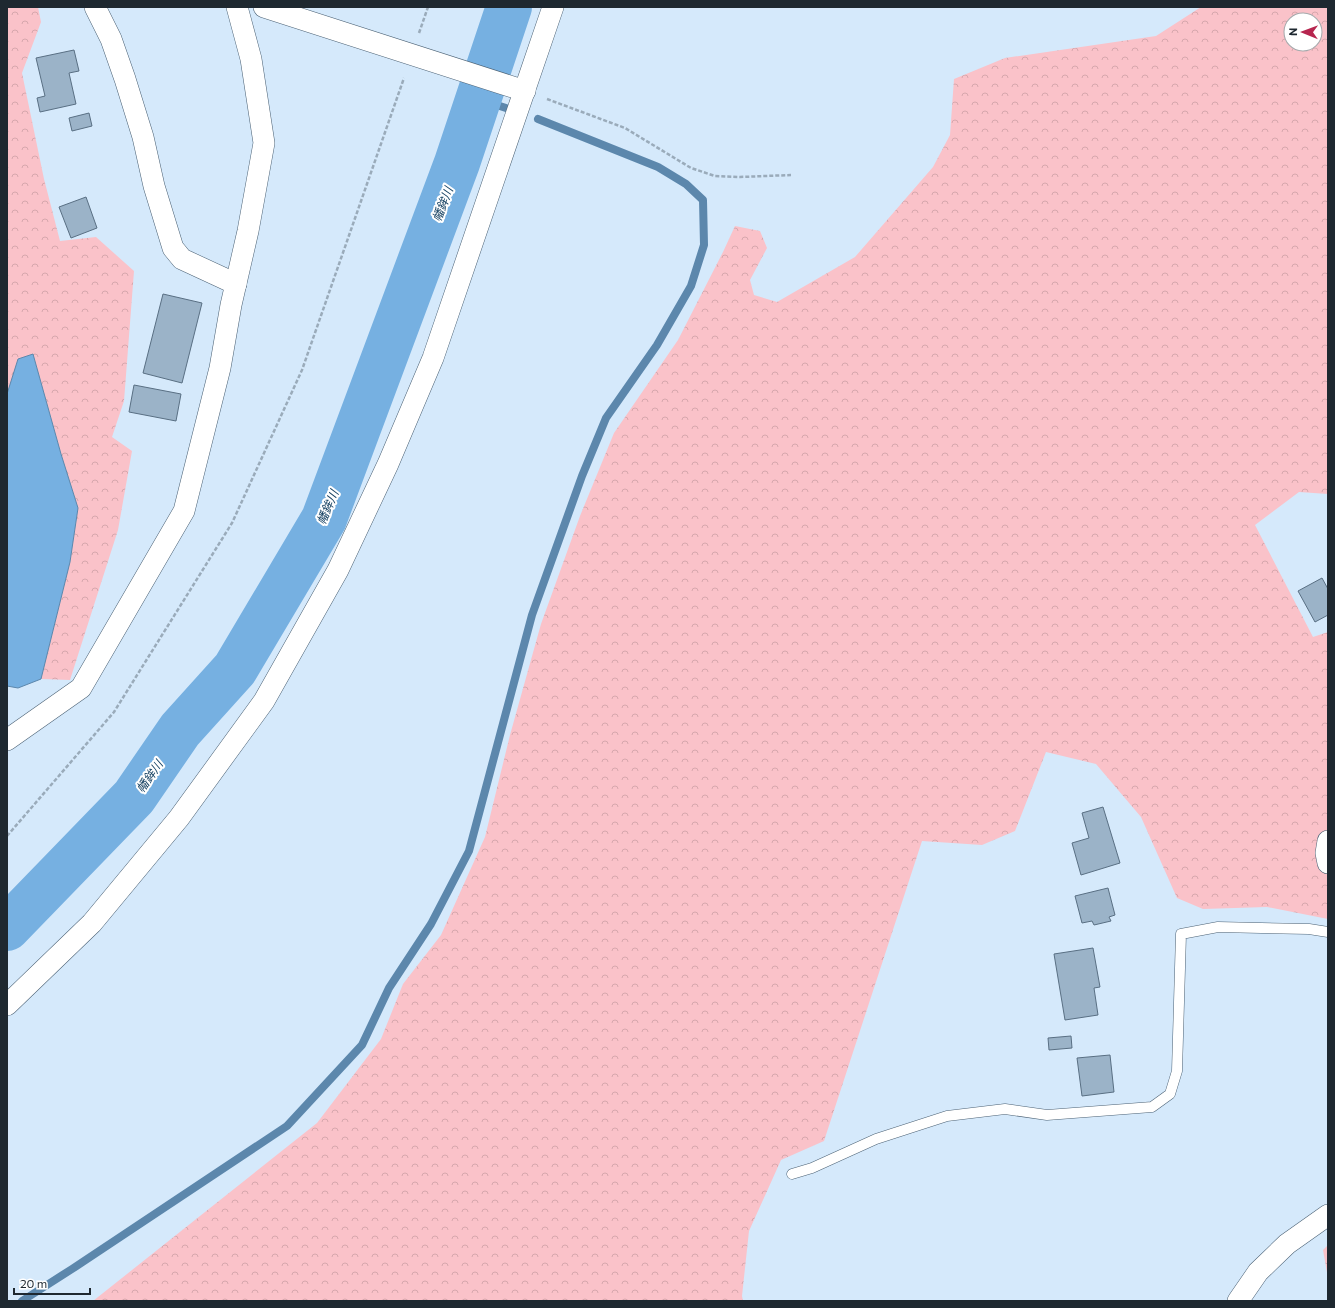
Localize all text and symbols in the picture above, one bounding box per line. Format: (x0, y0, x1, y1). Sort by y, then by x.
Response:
north arrow (1283, 12, 1323, 52)
text: N (1286, 28, 1299, 36)
water label: 幡鉾川 (429, 183, 456, 223)
water label: 幡鉾川 (314, 486, 341, 526)
water label: 幡鉾川 (133, 756, 166, 795)
scale bar (14, 1270, 90, 1296)
text: 20 m (20, 1276, 47, 1290)

